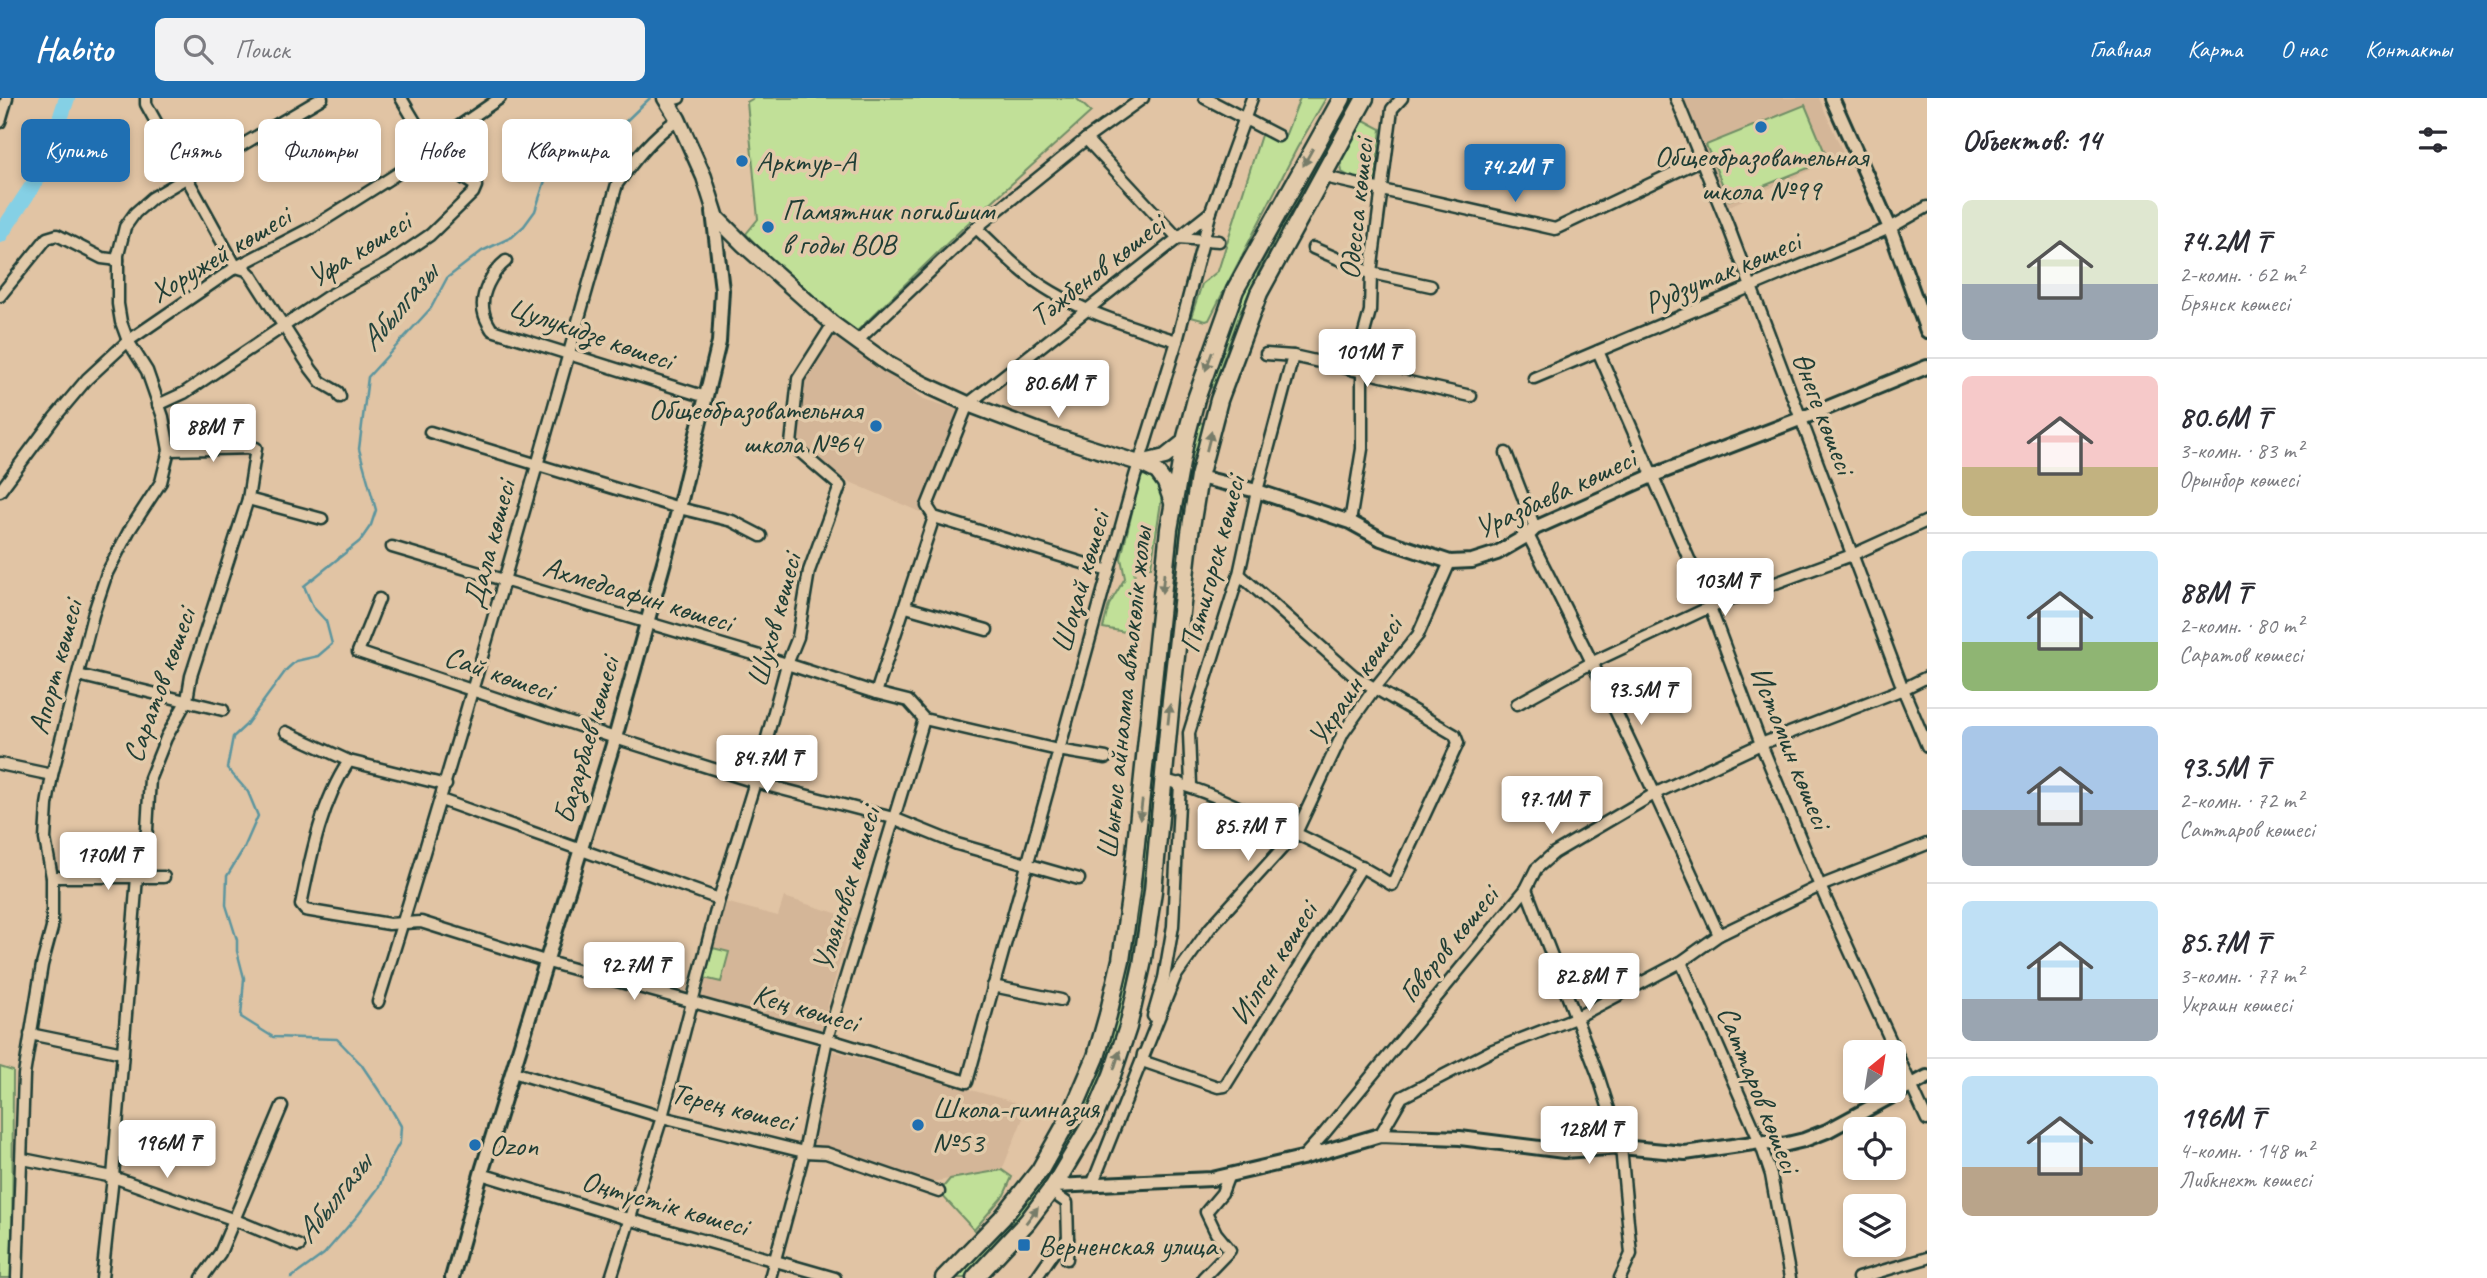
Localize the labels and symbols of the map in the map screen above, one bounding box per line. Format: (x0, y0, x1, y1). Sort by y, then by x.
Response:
marker: Общеобразовательная школа №99 (1753, 119, 1769, 135)
street label: Одесса көшесі (1330, 133, 1383, 281)
place label: Общеобразовательная школа №99 (1654, 137, 1870, 209)
place label: Арктур-А (756, 142, 858, 180)
pin: 74.2M ₸ (1450, 144, 1580, 204)
one-way arrow (1302, 147, 1314, 167)
marker: Арктур-А (734, 153, 750, 169)
place label: Памятник погибшим в годы ВОВ (782, 191, 996, 263)
street label: Хоружей көшесі (143, 195, 300, 311)
street label: Уфа көшесі (300, 201, 421, 296)
street label: Тәжбенов көшесі (1022, 203, 1175, 335)
marker: Памятник погибшим в годы ВОВ (760, 219, 776, 235)
street label: Рудзутак көшесі (1638, 221, 1809, 322)
water label: Абылгазы (350, 251, 450, 359)
street label: Цулукидзе көшесі (503, 287, 682, 380)
pin: 101M ₸ (1310, 330, 1424, 389)
street label: Өнеге көшесі (1783, 347, 1866, 482)
one-way arrow (1203, 351, 1214, 372)
pin: 80.6M ₸ (993, 360, 1123, 420)
place label: Общеобразовательная школа №64 (648, 390, 865, 462)
pin: 88M ₸ (164, 404, 262, 464)
marker: Общеобразовательная школа №64 (868, 418, 884, 434)
one-way arrow (1204, 430, 1215, 452)
street label: Уразбаева көшесі (1468, 438, 1645, 547)
street label: Пятигорск көшесі (1170, 468, 1255, 657)
street label: Дала көшесі (454, 473, 525, 612)
street label: Шоқай көшесі (1042, 504, 1119, 657)
street label: Шығыс айналма автокөлік жолы (1088, 523, 1161, 861)
street label: Шухов көшесі (738, 546, 811, 691)
street label: Ахмедсафин көшесі (539, 547, 741, 642)
pin: 103M ₸ (1668, 559, 1782, 618)
one-way arrow (1157, 573, 1168, 595)
street label: Апорт көшесі (19, 592, 92, 738)
street label: Саратов көшесі (114, 599, 206, 767)
street label: Украин көшесі (1299, 606, 1413, 753)
street label: Сай көшесі (440, 637, 562, 710)
street label: Базарбаев көшесі (544, 649, 629, 828)
street label: Истомин көшесі (1741, 660, 1842, 837)
pin: 93.5M ₸ (1576, 668, 1706, 727)
one-way arrow (1164, 703, 1175, 725)
pin: 84.7M ₸ (702, 736, 832, 795)
pin: 97.1M ₸ (1487, 776, 1617, 836)
street label: Ульяновск көшесі (803, 799, 890, 976)
one-way arrow (1135, 799, 1146, 821)
pin: 85.7M ₸ (1183, 804, 1313, 863)
pin: 170M ₸ (51, 832, 165, 892)
street label: Говоров көшесі (1389, 875, 1509, 1010)
street label: Иілген көшесі (1220, 891, 1328, 1032)
pin: 92.7M ₸ (569, 942, 699, 1002)
pin: 82.8M ₸ (1524, 954, 1654, 1013)
street label: Кең көшесі (749, 975, 866, 1042)
street label: Саттаров көшесі (1708, 1000, 1811, 1181)
north arrow (1843, 1040, 1906, 1102)
one-way arrow (1112, 1049, 1123, 1070)
street label: Терең көшесі (667, 1073, 802, 1141)
place label: Школа-гимназия №53 (932, 1089, 1100, 1161)
pin: 128M ₸ (1532, 1107, 1646, 1166)
marker: Школа-гимназия №53 (910, 1117, 926, 1133)
pin: 196M ₸ (110, 1121, 224, 1180)
place label: Ozon (489, 1126, 539, 1164)
marker: Ozon (467, 1137, 483, 1153)
water label: Абылгазы (285, 1141, 384, 1251)
street label: Оңтүстік көшесі (577, 1161, 756, 1246)
one-way arrow (1025, 1206, 1039, 1224)
place label: Верненская улица (1038, 1226, 1219, 1264)
marker: Верненская улица (1016, 1237, 1032, 1253)

